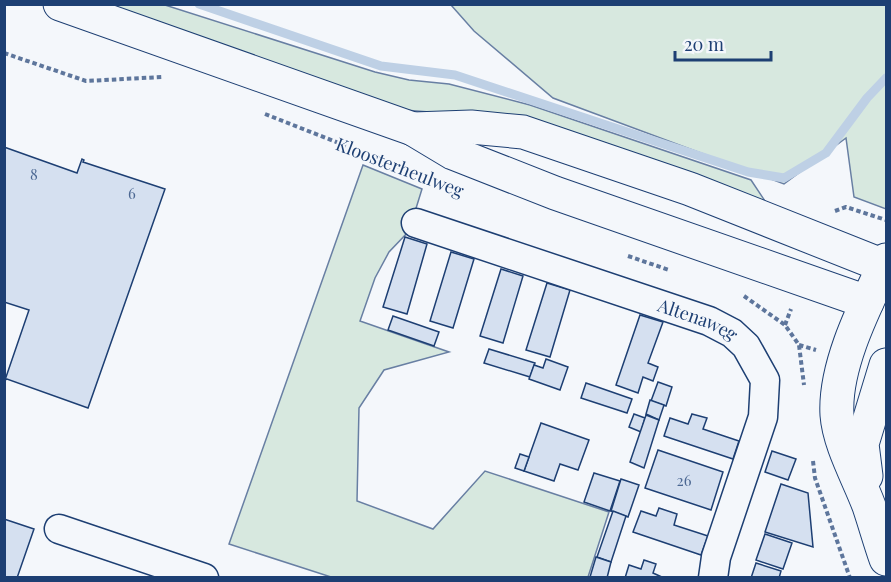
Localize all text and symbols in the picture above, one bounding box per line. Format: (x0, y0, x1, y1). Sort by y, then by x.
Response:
scale bar (675, 24, 771, 62)
text: 20 m (684, 32, 724, 56)
street label: Kloosterheulweg (333, 132, 468, 203)
house number: 8 (30, 164, 38, 184)
house number: 6 (128, 183, 136, 203)
street label: Altenaweg (654, 293, 744, 346)
house number: 26 (677, 470, 692, 490)

